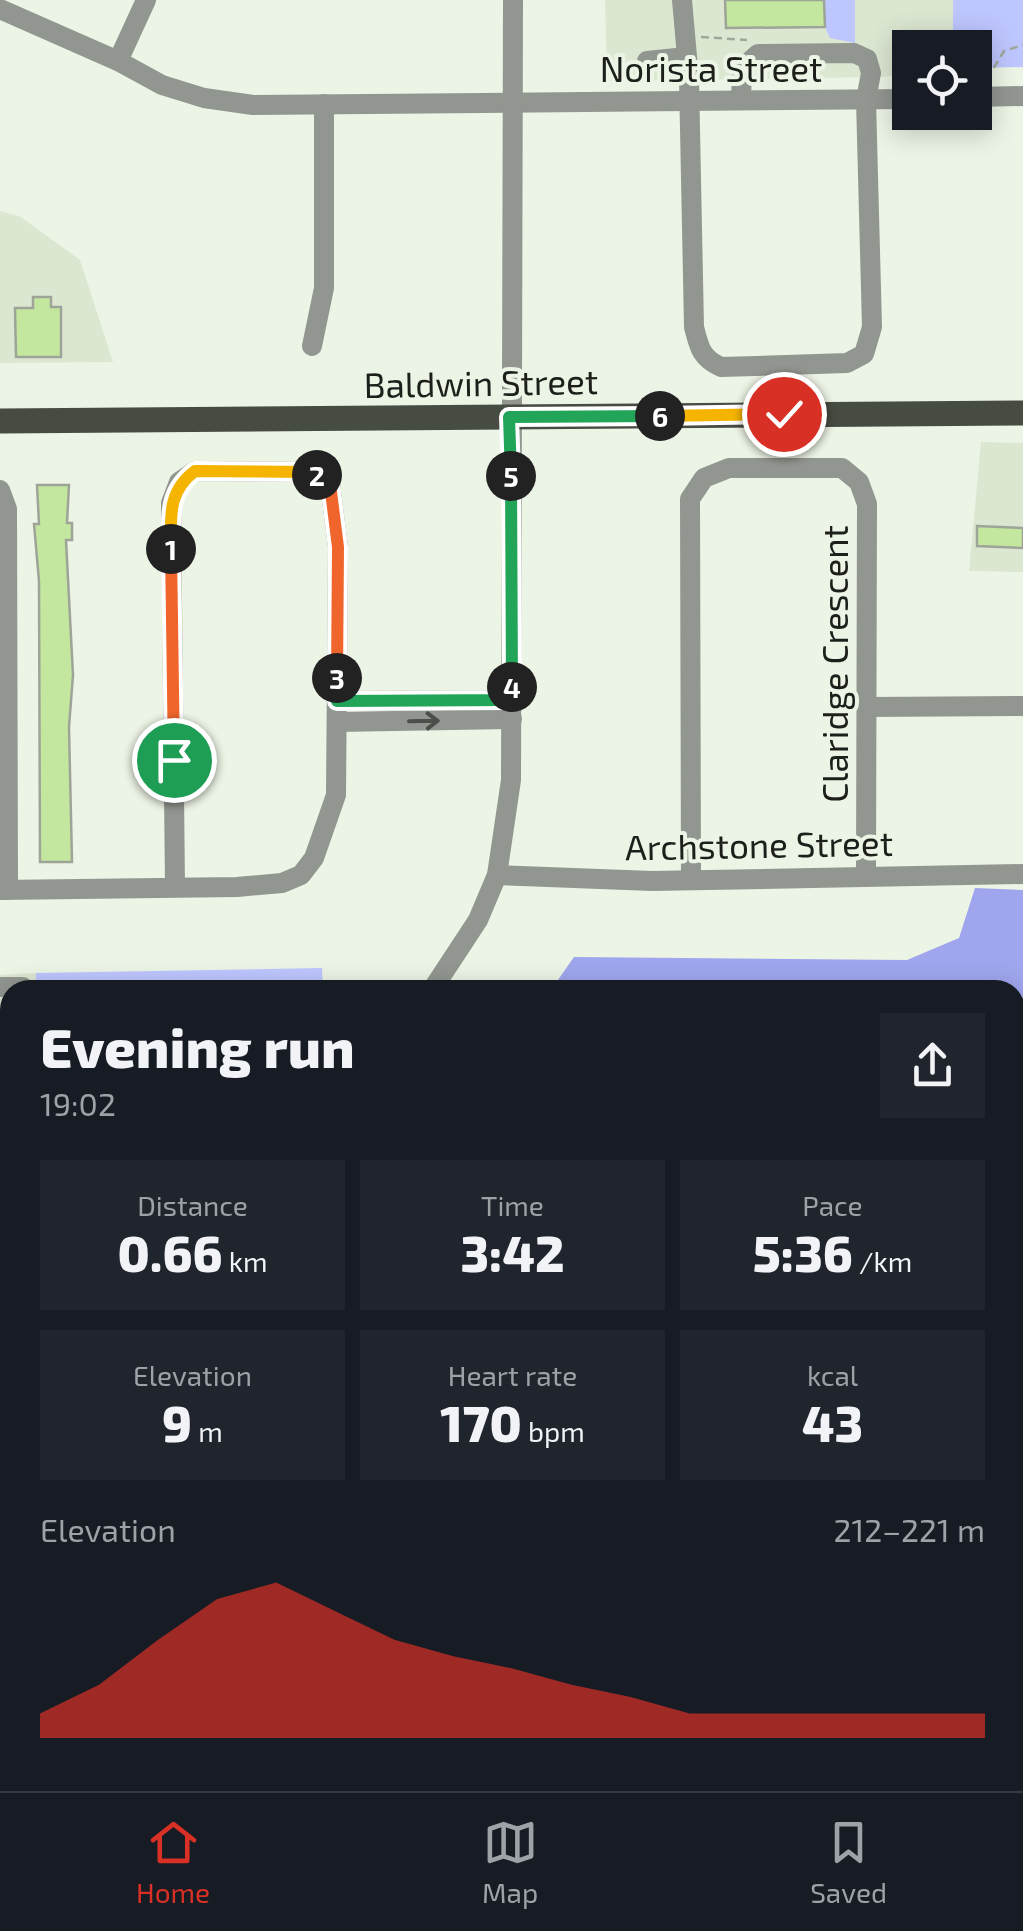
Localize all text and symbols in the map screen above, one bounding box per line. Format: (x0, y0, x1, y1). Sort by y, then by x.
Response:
map controls (892, 30, 992, 130)
button: locate (892, 30, 992, 130)
street label: Norista Street (600, 47, 822, 89)
street label: Baldwin Street (364, 359, 598, 405)
pin (742, 372, 827, 457)
icon: check (757, 387, 812, 442)
pin: 6 (635, 391, 685, 441)
text: 6 (652, 399, 668, 433)
pin: 2 (292, 450, 342, 500)
pin: 5 (486, 451, 536, 501)
text: 2 (309, 458, 325, 492)
text: 5 (503, 459, 519, 493)
pin: 1 (146, 524, 196, 574)
street label: Claridge Crescent (813, 525, 855, 803)
text: 1 (165, 532, 177, 566)
pin: 3 (312, 653, 362, 703)
text: 3 (329, 661, 345, 695)
pin: 4 (487, 662, 537, 712)
text: 4 (503, 670, 521, 704)
one-way arrow (408, 711, 440, 730)
pin (132, 718, 217, 803)
icon: arrive (147, 733, 202, 788)
street label: Archstone Street (625, 821, 893, 867)
text: Evening run (40, 1013, 355, 1079)
button: share (880, 1013, 985, 1118)
text: 19:02 (40, 1084, 116, 1122)
text: Distance (137, 1188, 248, 1222)
text: Time (481, 1188, 544, 1222)
text: Pace (802, 1188, 863, 1222)
text: 0.66 (118, 1222, 222, 1282)
text: 3:42 (460, 1222, 565, 1282)
text: 5:36 (753, 1222, 853, 1282)
text: km (222, 1244, 267, 1278)
text: /km (853, 1244, 912, 1278)
text: Elevation (133, 1358, 252, 1392)
text: Heart rate (448, 1358, 577, 1392)
text: kcal (807, 1358, 858, 1392)
text: 9 (162, 1392, 192, 1452)
text: 170 (440, 1392, 522, 1452)
text: 43 (802, 1392, 863, 1452)
text: m (192, 1414, 223, 1448)
text: bpm (522, 1414, 585, 1448)
text: Elevation (40, 1510, 176, 1548)
text: 212–221 m (833, 1510, 985, 1548)
tab: Home (136, 1815, 210, 1909)
tab: Map (482, 1815, 538, 1909)
tab: Saved (810, 1815, 887, 1909)

